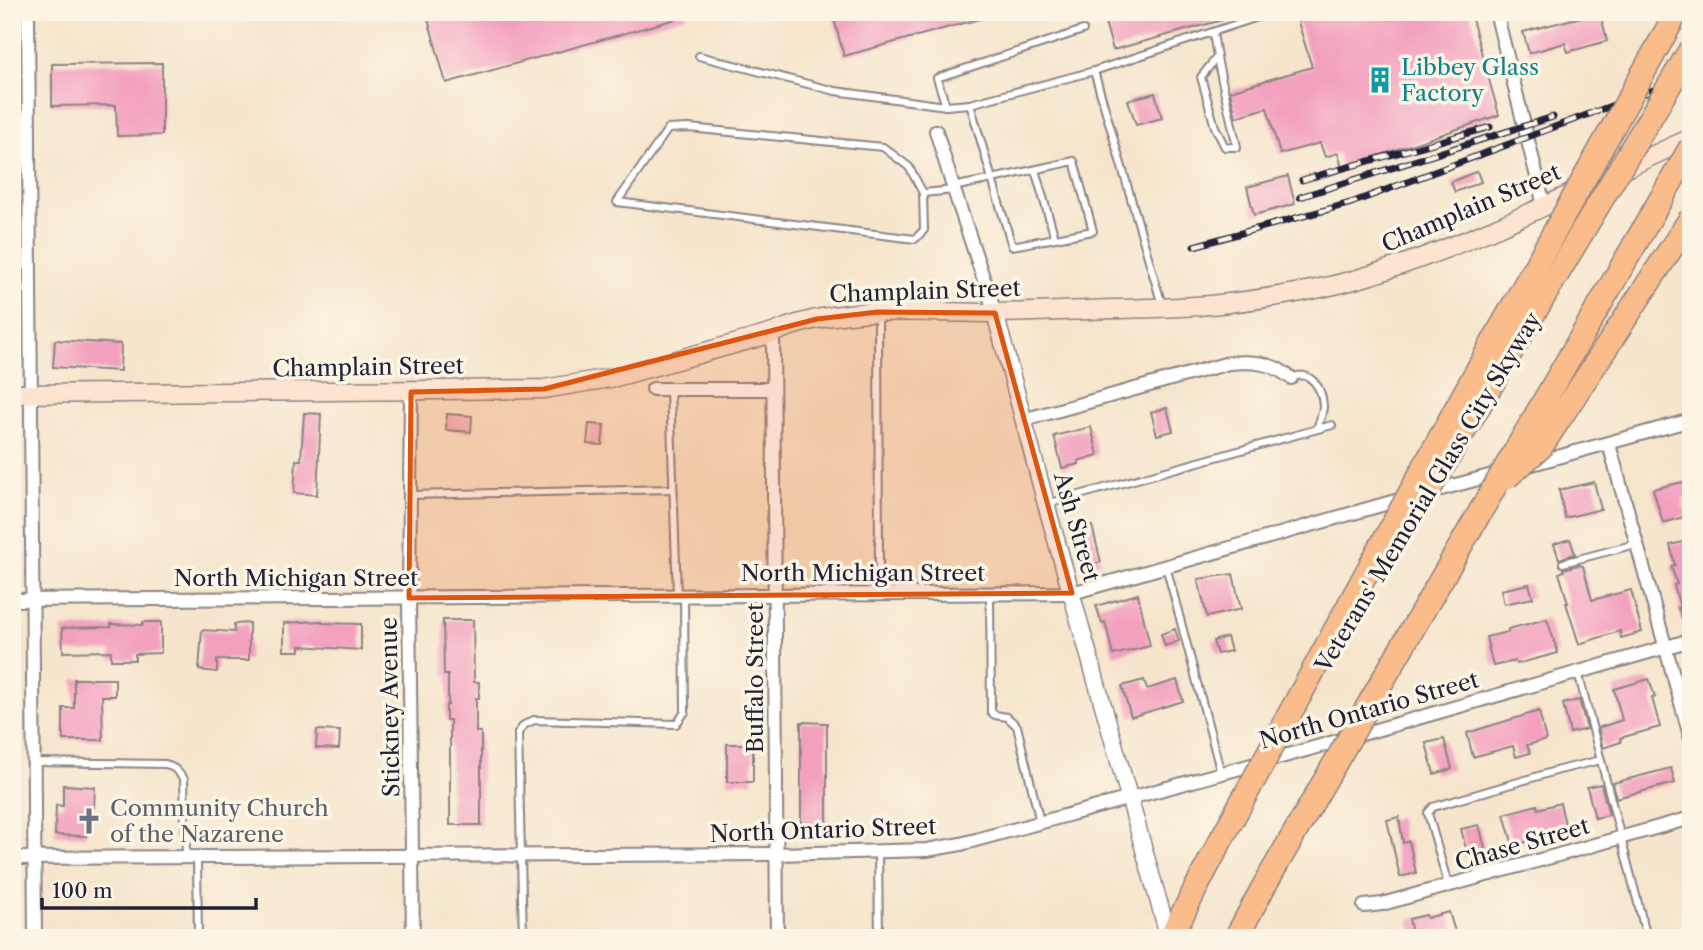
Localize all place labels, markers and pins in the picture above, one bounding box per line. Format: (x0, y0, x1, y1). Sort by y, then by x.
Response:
place label: Libbey Glass Factory (1401, 53, 1539, 107)
building icon: Libbey Glass Factory (1365, 65, 1395, 95)
place label: Community Church of the Nazarene (110, 794, 329, 848)
church icon: Community Church of the Nazarene (74, 806, 104, 836)

